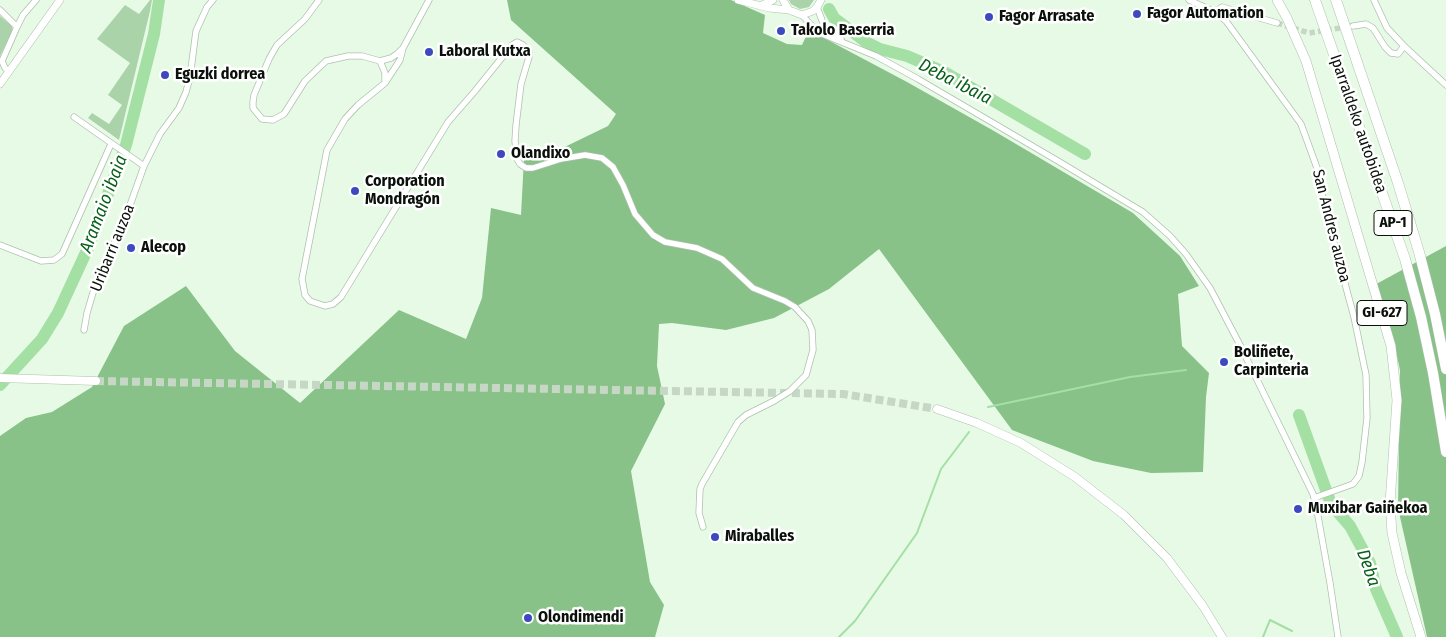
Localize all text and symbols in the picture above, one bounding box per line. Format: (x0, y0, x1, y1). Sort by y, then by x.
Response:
place label: Fagor Automation (1147, 4, 1264, 24)
place label: Fagor Arrasate (999, 7, 1094, 27)
marker: Fagor Automation (1131, 8, 1143, 20)
marker: Fagor Arrasate (983, 11, 995, 23)
place label: Takolo Baserria (791, 21, 894, 41)
marker: Takolo Baserria (775, 25, 787, 37)
place label: Laboral Kutxa (439, 42, 531, 62)
marker: Laboral Kutxa (423, 46, 435, 58)
street label: Iparraldeko autobidea (1325, 52, 1391, 196)
water label: Deba ibaia (915, 54, 995, 110)
place label: Eguzki dorrea (175, 65, 265, 85)
marker: Eguzki dorrea (159, 69, 171, 81)
place label: Olandixo (511, 144, 570, 164)
marker: Olandixo (495, 148, 507, 160)
water label: Aramaio ibaia (75, 152, 133, 256)
street label: San Andres auzoa (1308, 168, 1354, 284)
place label: Corporation Mondragón (365, 172, 445, 210)
marker: Corporation Mondragón (349, 185, 361, 197)
street label: Uribarri auzoa (87, 201, 139, 295)
road number: AP-1 (1374, 210, 1412, 236)
place label: Alecop (141, 238, 186, 258)
marker: Alecop (125, 242, 137, 254)
road number: GI-627 (1357, 300, 1407, 326)
place label: Boliñete, Carpinteria (1234, 343, 1309, 381)
marker: Boliñete, Carpinteria (1218, 356, 1230, 368)
place label: Muxibar Gaiñekoa (1308, 499, 1428, 519)
marker: Muxibar Gaiñekoa (1292, 503, 1304, 515)
place label: Miraballes (725, 527, 794, 547)
marker: Miraballes (709, 531, 721, 543)
water label: Deba (1351, 546, 1385, 590)
place label: Olondimendi (538, 608, 624, 628)
marker: Olondimendi (522, 612, 534, 624)

